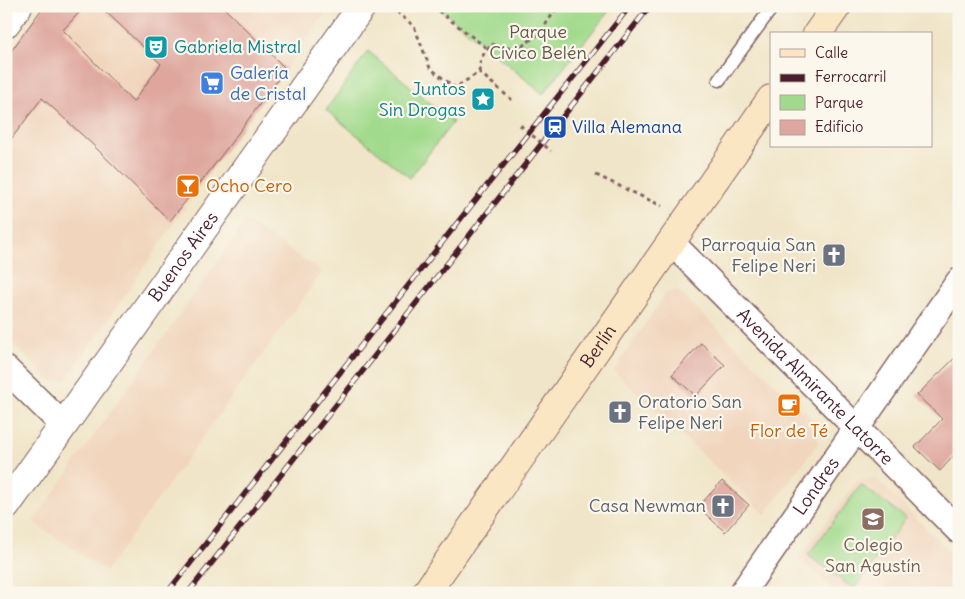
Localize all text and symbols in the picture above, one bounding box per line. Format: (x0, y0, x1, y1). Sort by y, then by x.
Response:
park label: Parque Cívico Belén (489, 20, 587, 64)
legend (770, 32, 932, 148)
theatre icon: Gabriela Mistral (143, 34, 169, 60)
place label: Gabriela Mistral (174, 35, 301, 58)
text: Calle (815, 43, 848, 62)
place label: Galería de Cristal (230, 61, 306, 105)
text: Ferrocarril (815, 67, 886, 86)
supermarket icon: Galería de Cristal (199, 70, 225, 96)
place label: Juntos Sin Drogas (379, 77, 466, 121)
place icon: Juntos Sin Drogas (470, 86, 496, 112)
text: Parque (815, 93, 863, 112)
station icon: Villa Alemana (542, 114, 568, 140)
place label: Villa Alemana (572, 115, 682, 138)
text: Edificio (815, 117, 863, 136)
bar icon: Ocho Cero (175, 173, 201, 199)
place label: Ocho Cero (206, 174, 292, 197)
street label: Buenos Aires (143, 207, 223, 306)
place label: Parroquia San Felipe Neri (701, 233, 816, 277)
church icon: Parroquia San Felipe Neri (821, 242, 847, 268)
street label: Avenida Almirante Latorre (732, 303, 899, 470)
street label: Berlín (575, 320, 621, 372)
place label: Oratorio San Felipe Neri (638, 390, 742, 434)
cafe icon: Flor de Té (776, 392, 802, 418)
church icon: Oratorio San Felipe Neri (607, 399, 633, 425)
place label: Flor de Té (750, 419, 828, 442)
street label: Londres (788, 453, 844, 519)
church icon: Casa Newman (710, 493, 736, 519)
place label: Casa Newman (589, 494, 706, 517)
school or university icon: Colegio San Agustín (860, 506, 886, 532)
place label: Colegio San Agustín (825, 533, 921, 577)

